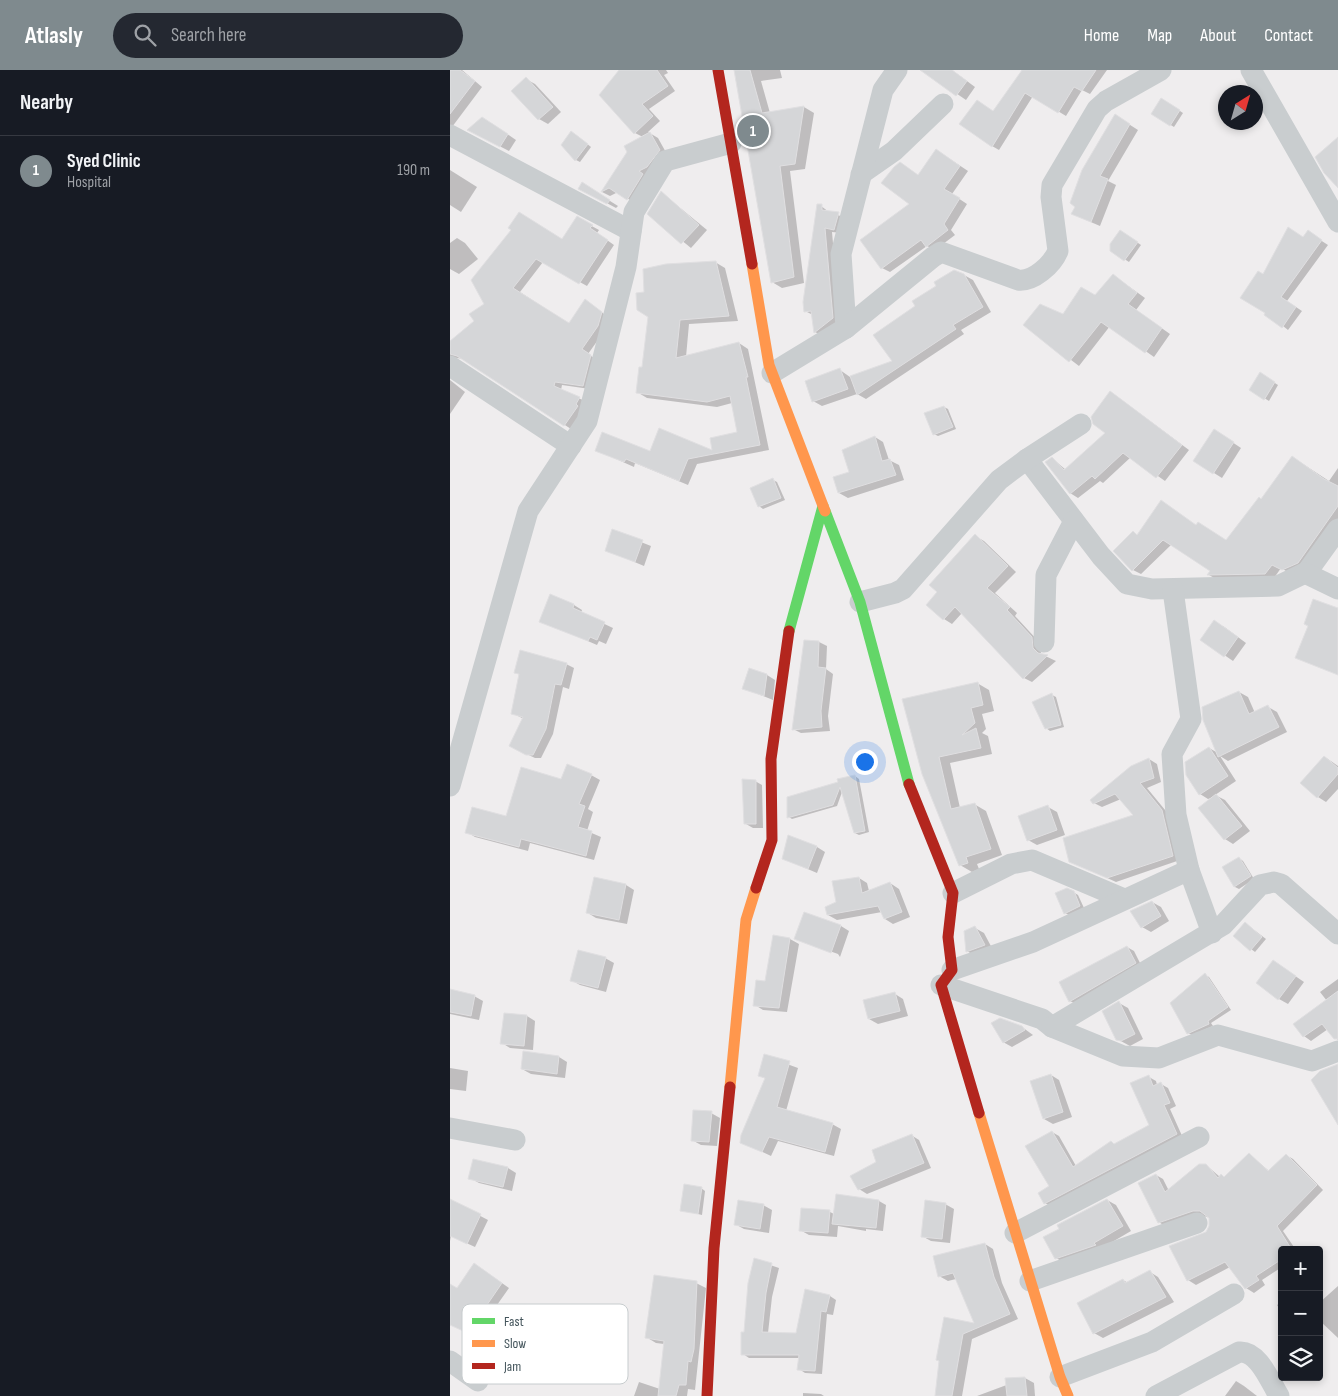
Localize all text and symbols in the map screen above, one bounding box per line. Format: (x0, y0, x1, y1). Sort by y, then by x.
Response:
search box (113, 13, 463, 58)
text: Atlasly (25, 21, 83, 50)
icon: search (131, 21, 159, 49)
text: Search here (171, 24, 246, 47)
text: Home (1084, 25, 1119, 46)
text: Map (1147, 25, 1172, 46)
text: About (1200, 25, 1236, 46)
text: Contact (1264, 25, 1313, 46)
north arrow (1218, 85, 1263, 130)
text: Nearby (20, 90, 73, 115)
pin: 1 (737, 112, 769, 150)
text: Syed Clinic (67, 150, 141, 173)
text: 1 (33, 161, 39, 180)
text: 190 m (397, 161, 430, 180)
text: Hospital (67, 173, 111, 192)
your location (852, 749, 878, 775)
map controls (1278, 1246, 1323, 1381)
button: + (1278, 1246, 1323, 1291)
button: − (1278, 1291, 1323, 1336)
legend (462, 1304, 628, 1384)
text: Fast (504, 1313, 524, 1330)
text: Slow (504, 1335, 526, 1352)
button: layers (1278, 1336, 1323, 1381)
text: Jam (503, 1358, 521, 1375)

